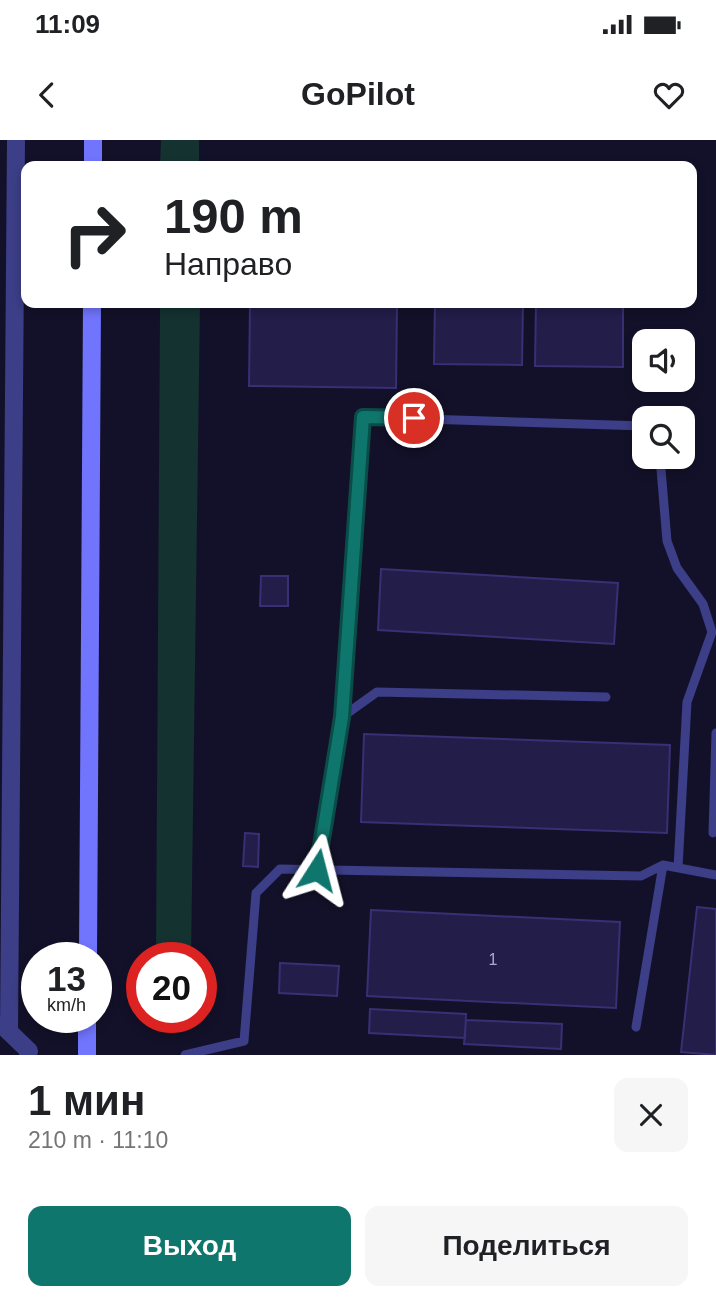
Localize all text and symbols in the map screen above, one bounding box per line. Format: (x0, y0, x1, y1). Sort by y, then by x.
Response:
text: 11:09 (35, 9, 100, 39)
icon: back (28, 76, 66, 114)
text: GoPilot (301, 76, 415, 112)
icon: heart (650, 76, 688, 114)
icon: right (49, 189, 140, 280)
text: 190 m (164, 189, 303, 243)
text: Направо (164, 246, 292, 282)
map controls (632, 329, 695, 469)
button: sound (632, 329, 695, 392)
pin (384, 388, 444, 448)
icon: arrive (395, 399, 433, 437)
button: search (632, 406, 695, 469)
position arrow (280, 833, 354, 907)
speed limit sign: 20 (126, 942, 217, 1033)
house number: 1 (489, 951, 498, 968)
text: 13 (47, 959, 86, 998)
text: km/h (47, 995, 86, 1015)
text: 1 мин (28, 1077, 145, 1124)
button: close (614, 1078, 688, 1152)
text: 210 m · 11:10 (28, 1127, 168, 1153)
button: Выход (28, 1206, 351, 1286)
button: Поделиться (365, 1206, 688, 1286)

